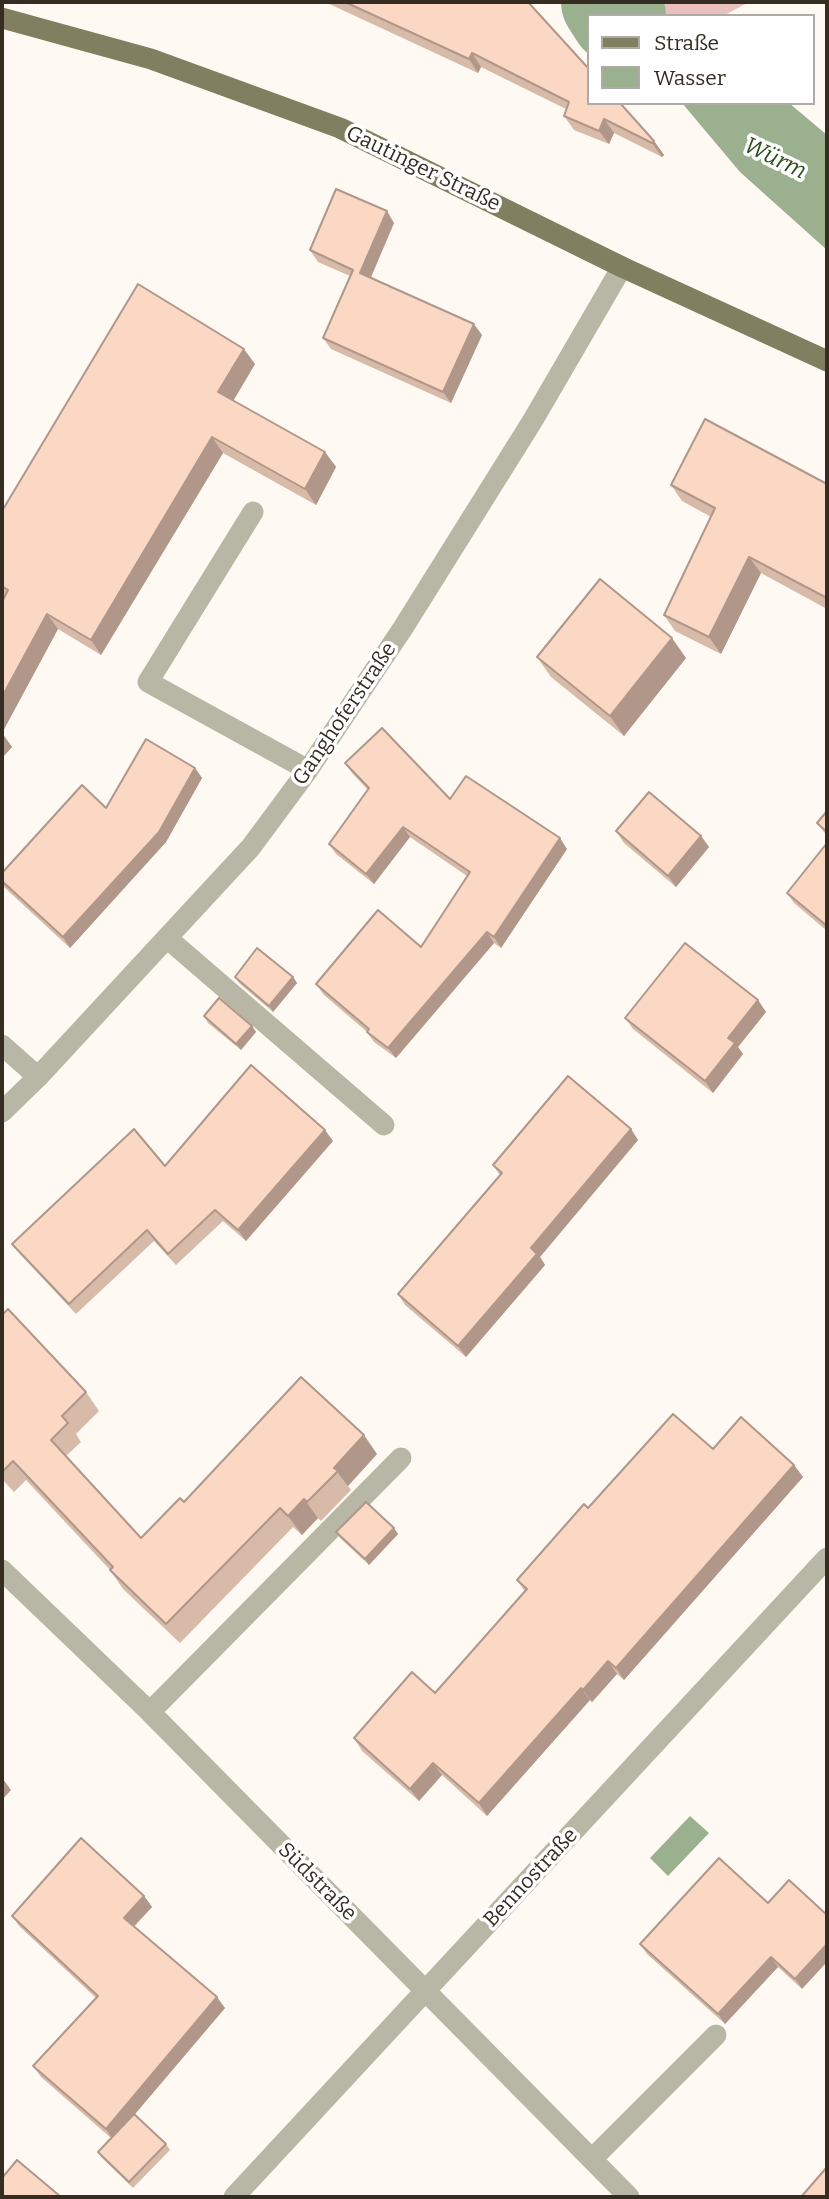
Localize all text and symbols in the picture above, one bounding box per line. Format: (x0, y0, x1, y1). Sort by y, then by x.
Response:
legend (588, 14, 815, 105)
text: Straße (654, 30, 719, 56)
text: Wasser (654, 65, 726, 91)
street label: Gautinger Straße (342, 121, 504, 217)
water label: Würm (739, 132, 811, 186)
street label: Ganghoferstraße (288, 638, 402, 790)
street label: Bennostraße (479, 1823, 583, 1933)
street label: Südstraße (273, 1838, 361, 1926)

